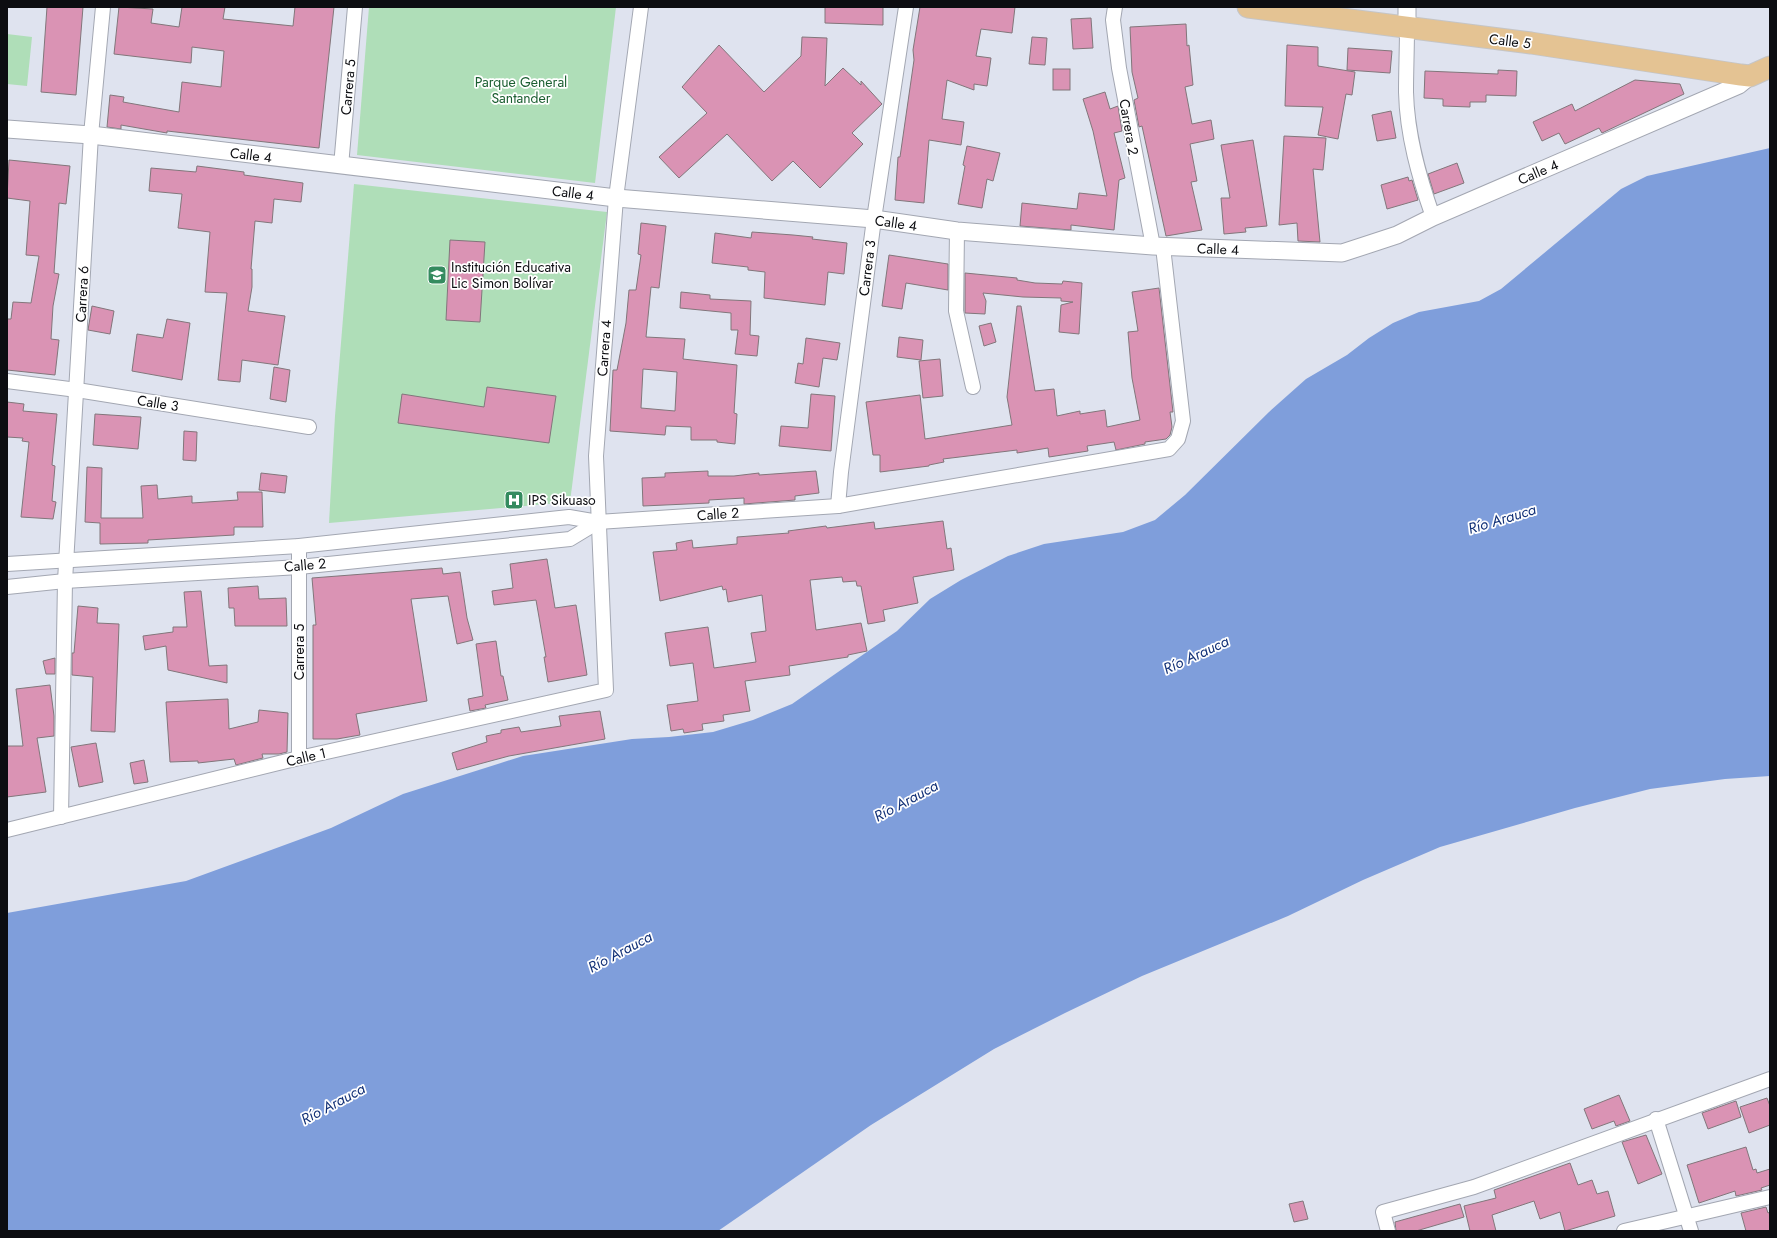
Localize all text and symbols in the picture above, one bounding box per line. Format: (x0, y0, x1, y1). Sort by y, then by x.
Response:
street label: Calle 5 (1488, 29, 1532, 54)
street label: Carrera 5 (336, 58, 360, 116)
park label: Parque General Santander (475, 72, 567, 108)
street label: Carrera 2 (1114, 97, 1144, 157)
street label: Calle 4 (229, 142, 273, 168)
street label: Calle 4 (1515, 155, 1561, 189)
street label: Calle 4 (551, 180, 595, 206)
street label: Calle 4 (874, 210, 918, 236)
street label: Carrera 3 (854, 238, 880, 297)
street label: Calle 4 (1196, 238, 1240, 260)
place label: Institución Educativa Lic Simon Bolívar (451, 257, 571, 293)
school or university icon: Institución Educativa Lic Simon Bolívar (426, 264, 448, 286)
street label: Carrera 6 (71, 265, 93, 323)
street label: Carrera 4 (592, 319, 616, 377)
street label: Calle 3 (136, 390, 181, 416)
hospital icon: IPS Sikuaso (503, 489, 525, 511)
place label: IPS Sikuaso (528, 490, 596, 510)
water label: Río Arauca (1465, 498, 1539, 540)
street label: Calle 2 (696, 503, 740, 525)
street label: Calle 2 (283, 553, 327, 577)
street label: Carrera 5 (289, 624, 309, 680)
water label: Río Arauca (1160, 630, 1233, 680)
street label: Calle 1 (284, 743, 328, 771)
water label: Río Arauca (870, 774, 943, 827)
water label: Río Arauca (584, 925, 657, 978)
water label: Río Arauca (297, 1077, 370, 1130)

